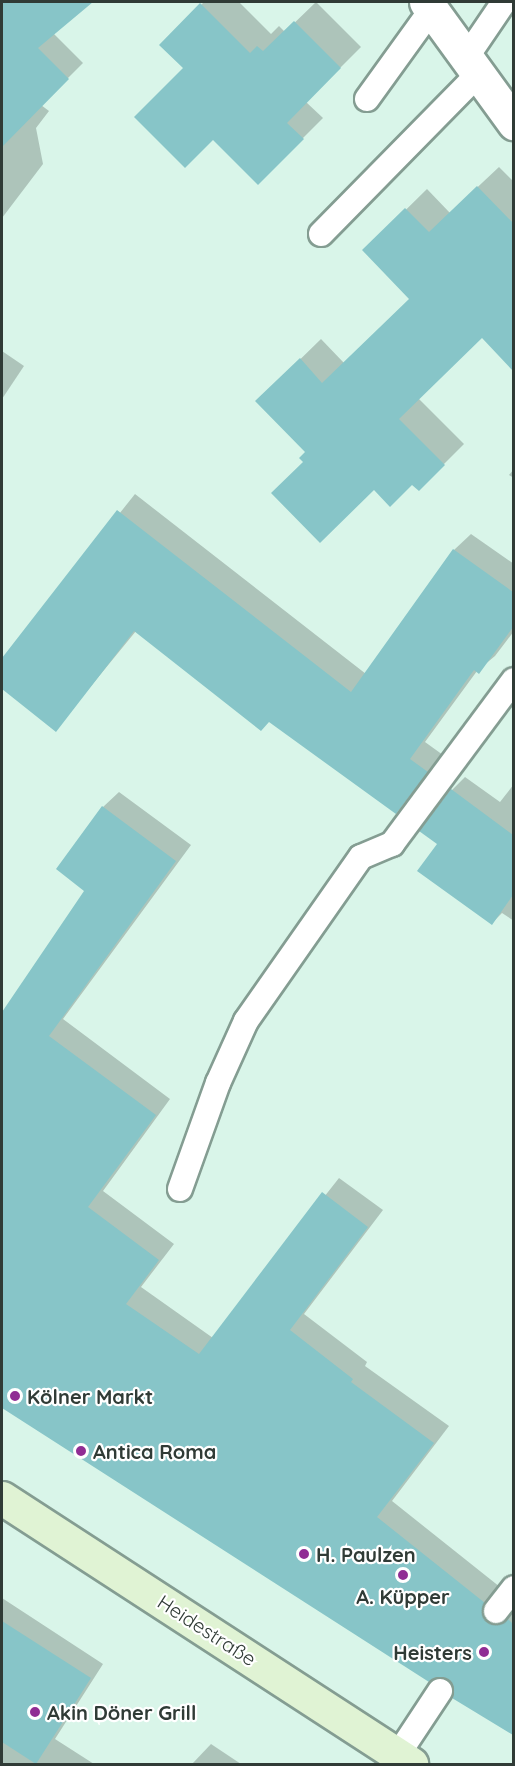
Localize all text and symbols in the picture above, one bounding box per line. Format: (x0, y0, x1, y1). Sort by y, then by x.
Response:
place label: Kölner Markt (27, 1384, 153, 1408)
marker: Kölner Markt (8, 1389, 22, 1403)
place label: Antica Roma (93, 1439, 216, 1463)
marker: Antica Roma (74, 1444, 88, 1458)
place label: H. Paulzen (316, 1542, 416, 1566)
marker: H. Paulzen (297, 1547, 311, 1561)
marker: A. Küpper (396, 1568, 410, 1582)
place label: A. Küpper (356, 1584, 450, 1608)
street label: Heidestraße (153, 1589, 261, 1671)
place label: Heisters (393, 1640, 472, 1664)
marker: Heisters (477, 1645, 491, 1659)
place label: Akin Döner Grill (47, 1700, 196, 1724)
marker: Akin Döner Grill (28, 1705, 42, 1719)

